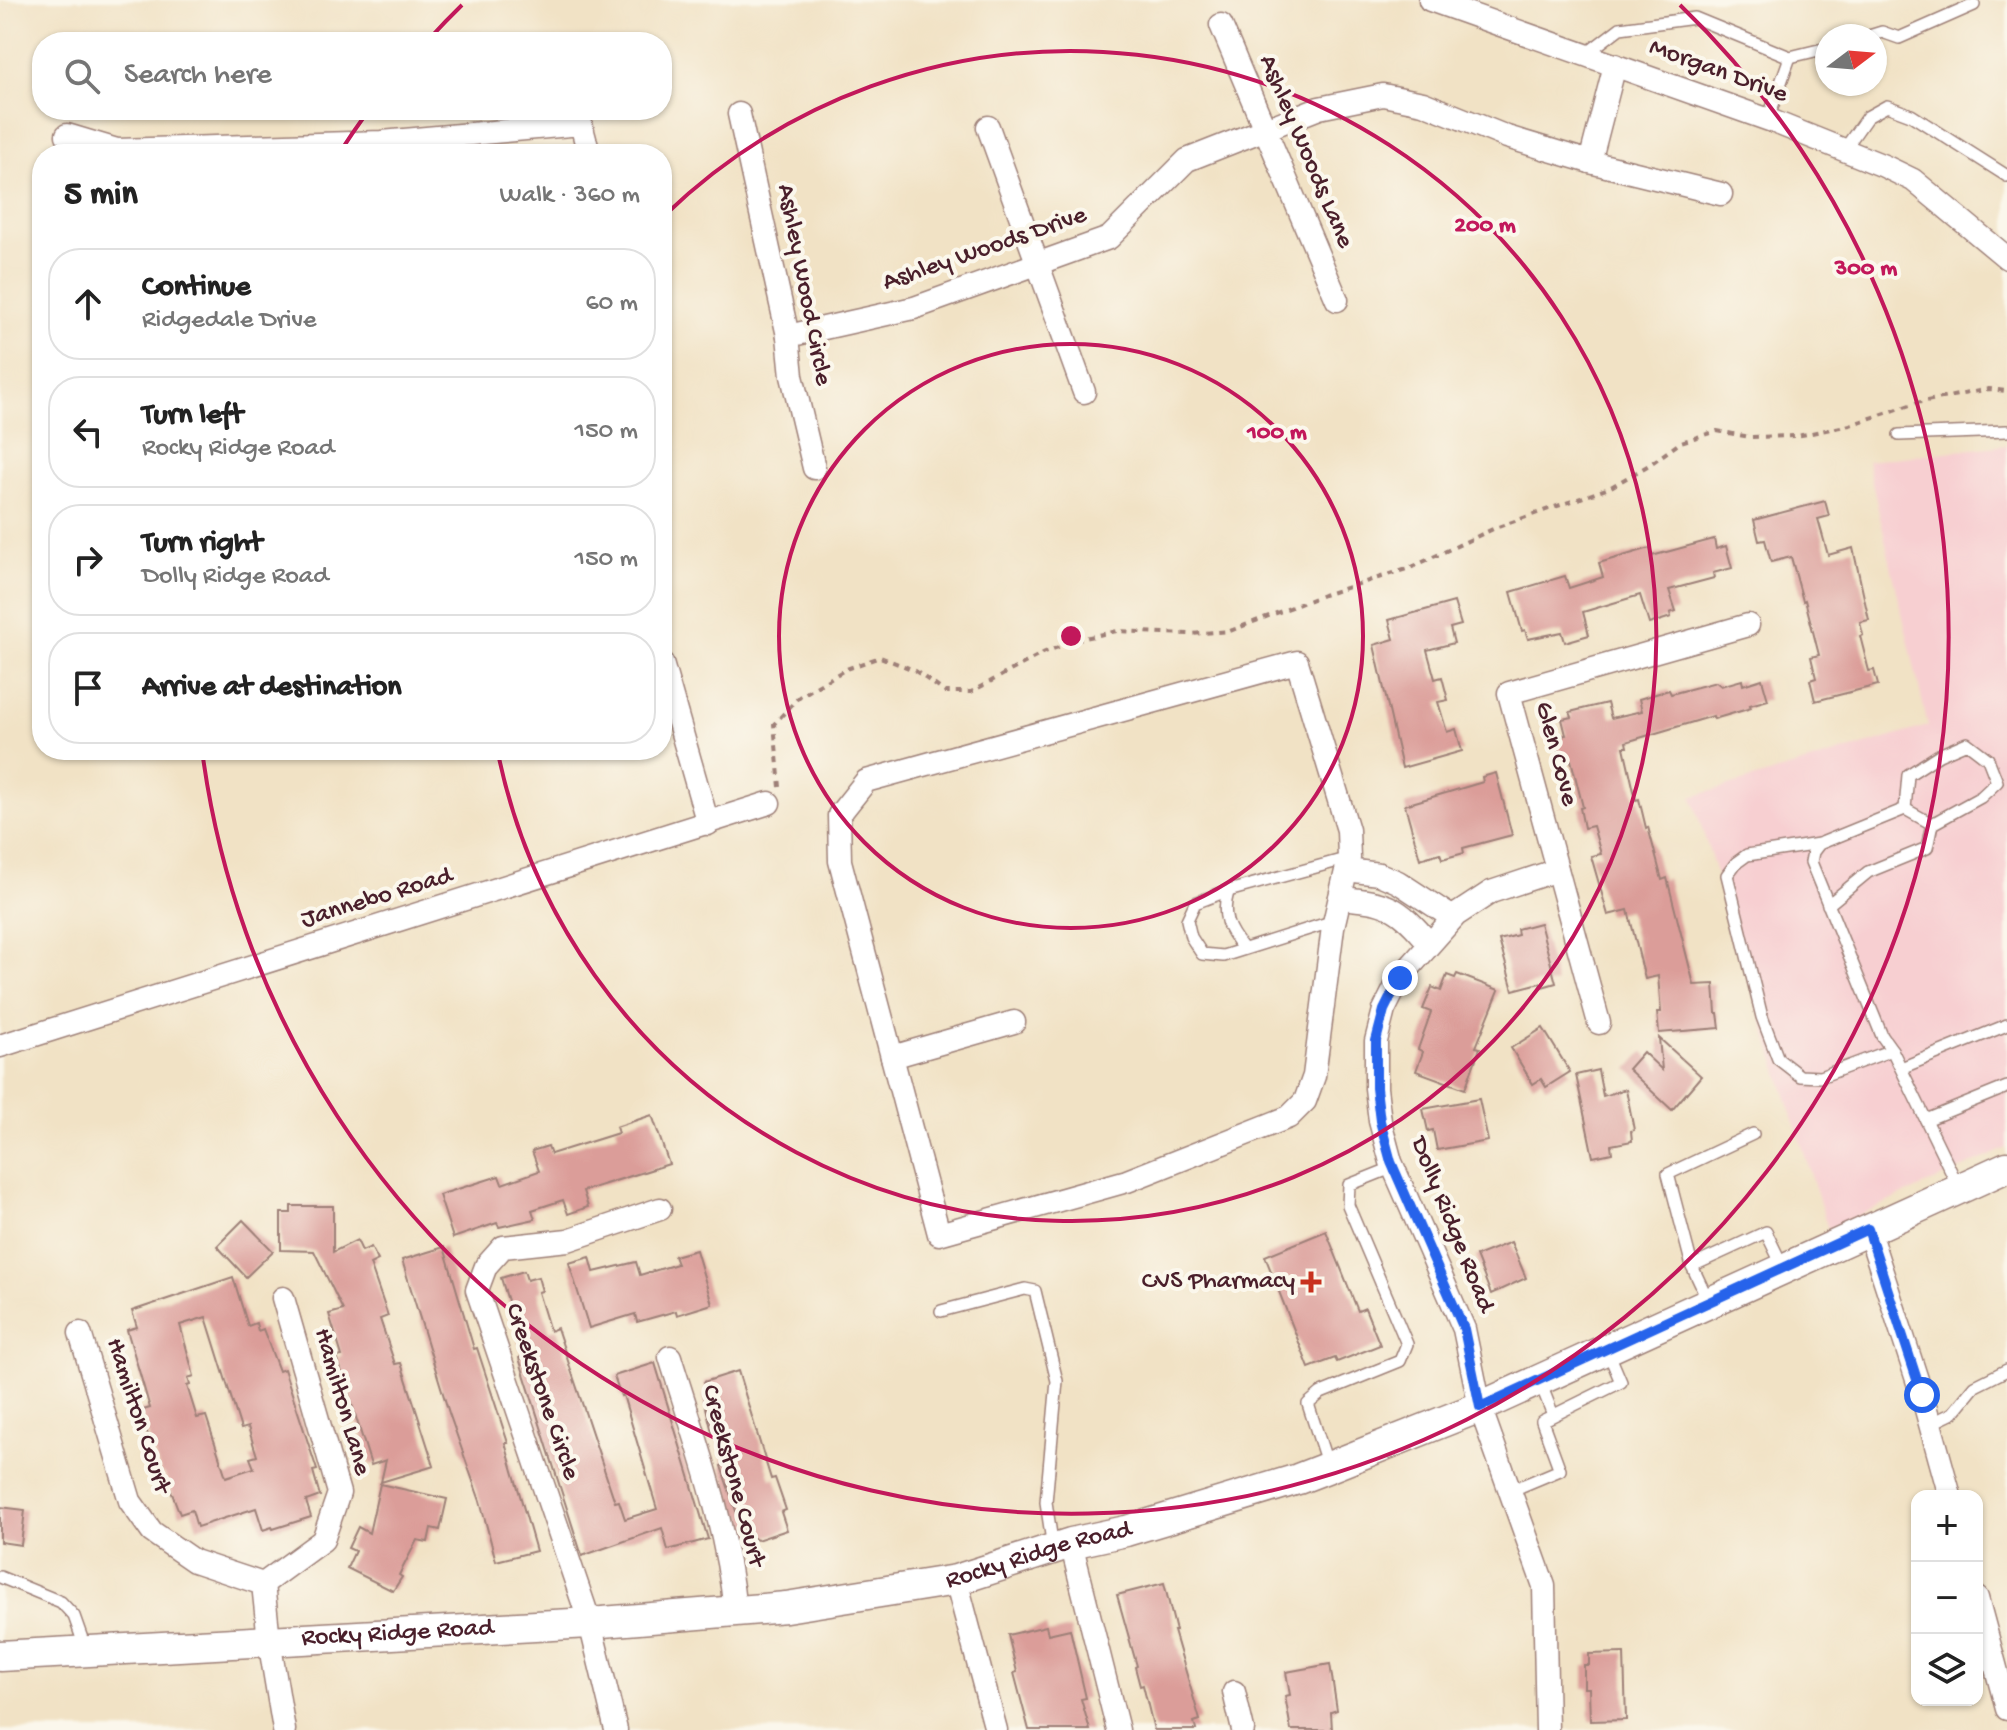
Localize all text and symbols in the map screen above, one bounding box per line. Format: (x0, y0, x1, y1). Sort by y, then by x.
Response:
north arrow (1815, 24, 1887, 96)
search box (32, 32, 672, 120)
street label: Morgan Drive (1644, 33, 1792, 112)
street label: Ashley Woods Lane (1250, 51, 1360, 254)
icon: search (60, 54, 104, 98)
text: Search here (124, 59, 272, 94)
text: 5 min (64, 176, 138, 216)
text: Walk · 360 m (500, 181, 640, 212)
street label: Ashley Wood Circle (768, 182, 838, 389)
street label: Ashley Woods Drive (879, 200, 1092, 299)
text: 200 m (1454, 212, 1516, 241)
text: 300 m (1834, 255, 1897, 284)
text: Continue (142, 271, 251, 306)
icon: ahead (66, 282, 110, 326)
text: 60 m (585, 289, 638, 320)
text: Ridgedale Drive (142, 306, 316, 337)
text: Turn left (142, 399, 243, 434)
icon: left (66, 410, 110, 454)
text: 150 m (574, 417, 638, 448)
text: 100 m (1246, 419, 1307, 448)
text: Rocky Ridge Road (142, 434, 334, 465)
text: Turn right (142, 527, 262, 562)
icon: right (66, 538, 110, 582)
text: 150 m (574, 545, 638, 576)
text: Dolly Ridge Road (142, 562, 329, 593)
centre of rings (1057, 622, 1085, 650)
icon: arrive (66, 666, 110, 710)
text: Arrive at destination (142, 671, 402, 706)
street label: Glen Cove (1526, 699, 1584, 810)
street label: Jannebo Road (298, 861, 458, 937)
route end (1382, 960, 1418, 996)
street label: Dolly Ridge Road (1401, 1131, 1501, 1319)
place label: CVS Pharmacy (1142, 1267, 1295, 1298)
marker: CVS Pharmacy (1302, 1273, 1320, 1291)
street label: Creekstone Circle (496, 1300, 586, 1485)
street label: Hamilton Lane (305, 1325, 377, 1480)
street label: Hamilton Court (97, 1334, 177, 1500)
route start (1904, 1377, 1940, 1413)
street label: Creekstone Court (693, 1382, 772, 1573)
map controls (1911, 1490, 1983, 1706)
button: + (1911, 1490, 1983, 1562)
street label: Rocky Ridge Road (944, 1514, 1136, 1597)
button: − (1911, 1562, 1983, 1634)
street label: Rocky Ridge Road (301, 1613, 496, 1655)
button: layers (1911, 1634, 1983, 1706)

